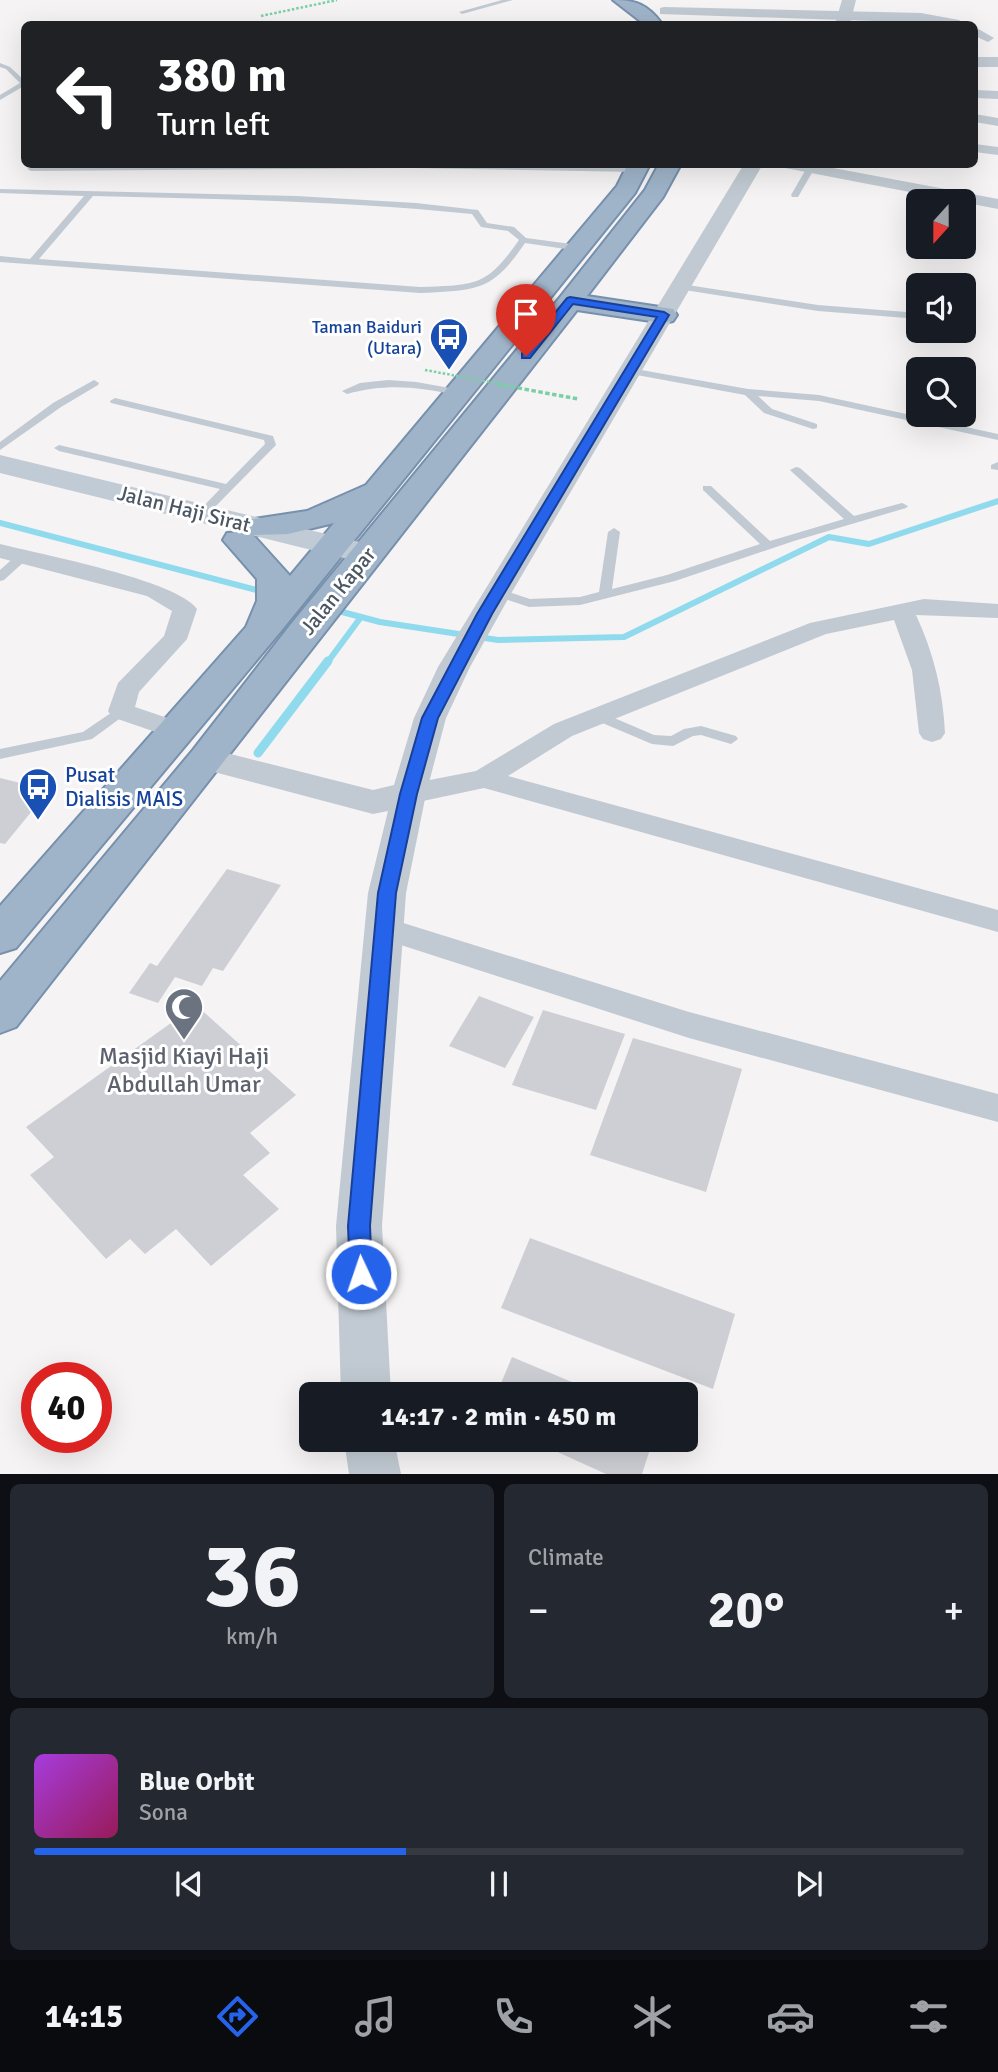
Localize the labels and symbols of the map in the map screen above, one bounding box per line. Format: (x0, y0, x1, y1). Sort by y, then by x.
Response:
north arrow (906, 189, 976, 259)
pin (496, 284, 556, 356)
place label: Taman Baiduri (Utara) (312, 316, 422, 359)
bus stop icon: Taman Baiduri (Utara) (428, 316, 470, 371)
street label: Jalan Haji Sirat (115, 480, 253, 538)
street label: Jalan Kapar (295, 542, 381, 640)
place label: Pusat Dialisis MAIS (65, 762, 183, 812)
bus stop icon: Pusat Dialisis MAIS (17, 766, 59, 821)
mosque icon: Masjid Kiayi Haji Abdullah Umar (163, 986, 205, 1041)
place label: Masjid Kiayi Haji Abdullah Umar (99, 1041, 269, 1099)
position arrow (324, 1237, 398, 1311)
speed limit sign: 40 (21, 1362, 112, 1453)

